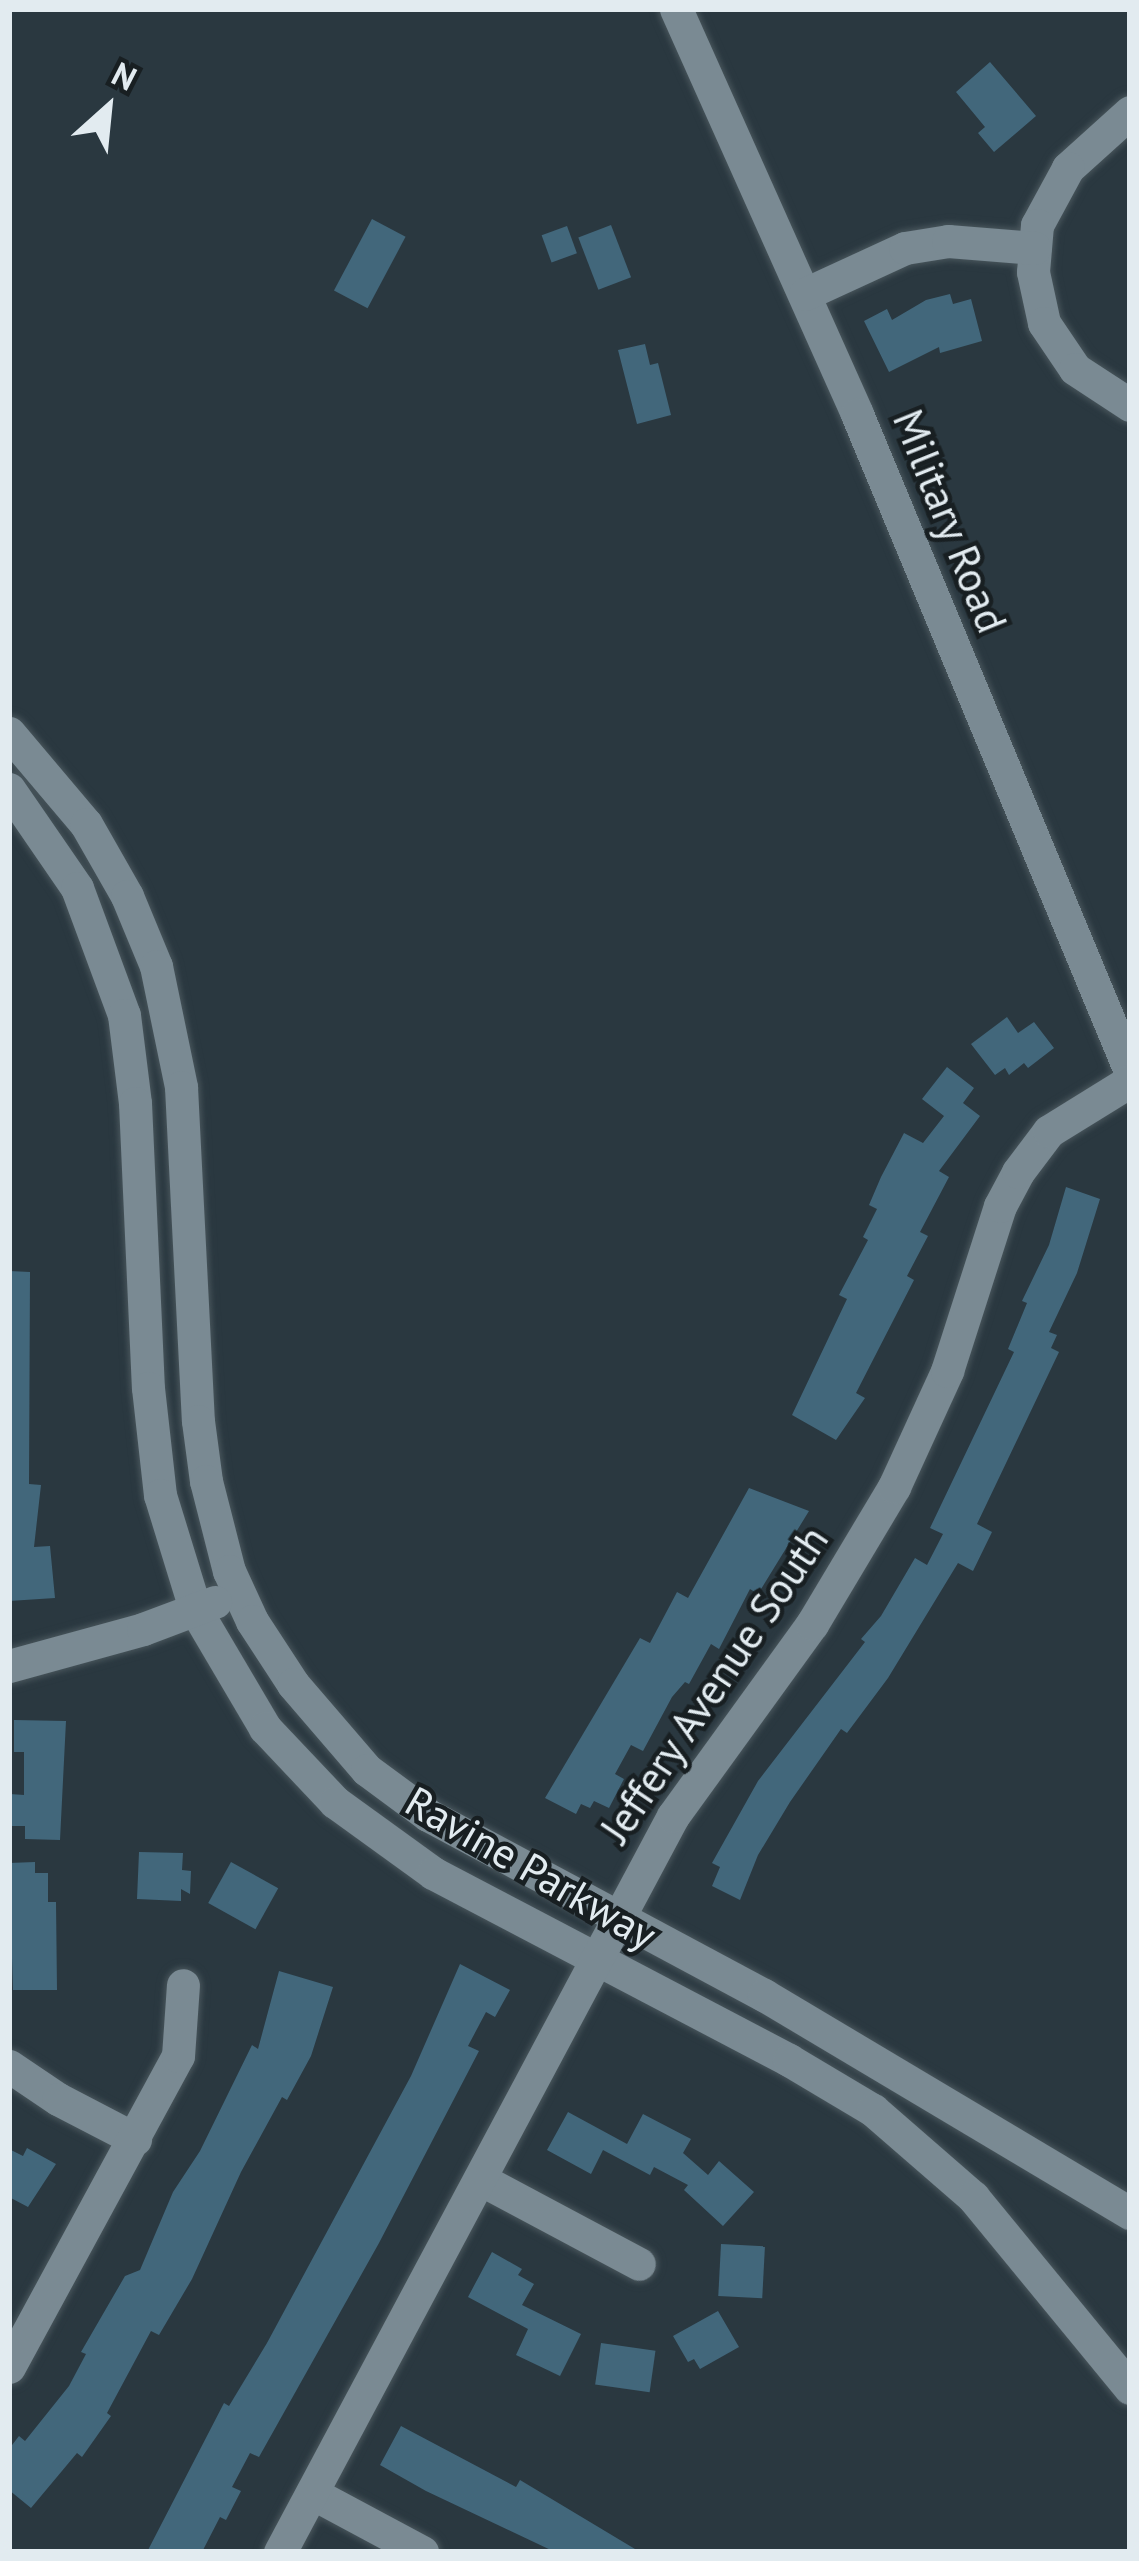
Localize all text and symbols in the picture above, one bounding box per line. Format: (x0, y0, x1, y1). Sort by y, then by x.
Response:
north arrow (48, 48, 168, 168)
text: N (105, 51, 144, 100)
street label: Military Road (882, 402, 1018, 640)
street label: Jeffery Avenue South (589, 1515, 839, 1853)
street label: Ravine Parkway (397, 1776, 665, 1960)

